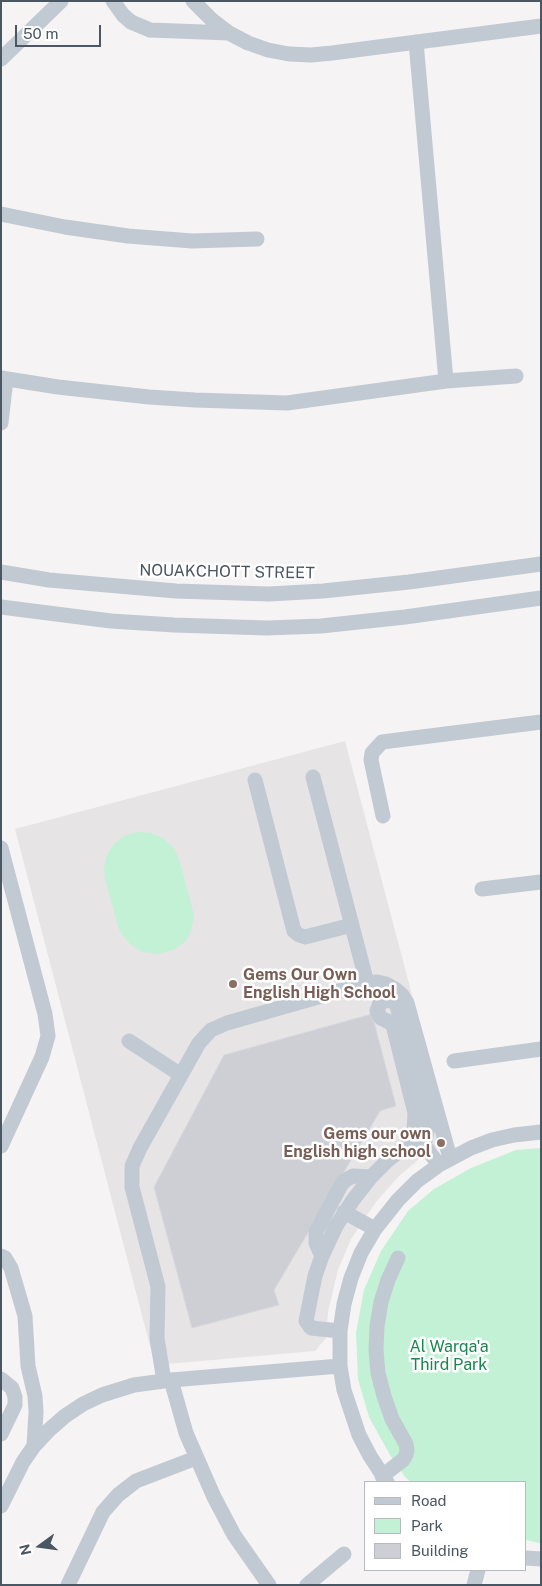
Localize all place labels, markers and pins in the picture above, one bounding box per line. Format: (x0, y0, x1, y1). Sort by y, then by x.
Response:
place label: Gems Our Own English High School (243, 965, 396, 1003)
marker: Gems Our Own English High School (227, 978, 239, 990)
place label: Gems our own English high school (283, 1124, 431, 1162)
marker: Gems our own English high school (435, 1137, 447, 1149)

